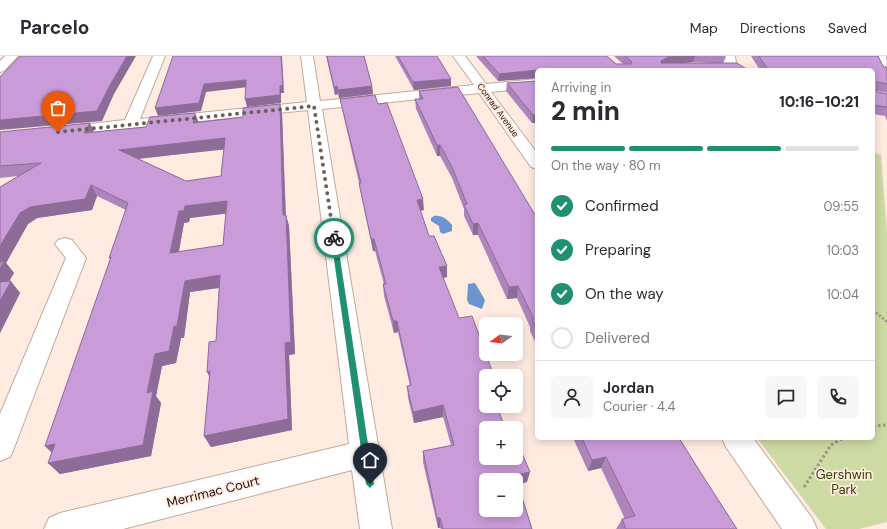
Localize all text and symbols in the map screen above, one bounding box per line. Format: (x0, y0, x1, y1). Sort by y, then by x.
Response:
text: Parcelo (20, 15, 89, 40)
text: Map (690, 19, 718, 37)
text: Directions (740, 19, 806, 37)
text: Saved (828, 19, 867, 37)
text: Arriving in (551, 79, 611, 96)
street label: Conrad Avenue (474, 81, 522, 139)
pin (41, 91, 75, 132)
text: 10:16–10:21 (779, 92, 859, 112)
text: 2 min (551, 94, 620, 128)
icon: bag (47, 97, 69, 119)
text: On the way · 80 m (551, 157, 661, 174)
icon: check (551, 195, 573, 217)
text: Confirmed (585, 196, 659, 216)
text: 09:55 (823, 198, 859, 215)
courier (314, 218, 354, 258)
icon: bike (323, 227, 345, 249)
icon: check (551, 239, 573, 261)
text: Preparing (585, 240, 651, 260)
text: 10:03 (827, 242, 859, 259)
icon: check (551, 283, 573, 305)
text: On the way (585, 284, 664, 304)
text: 10:04 (827, 286, 859, 303)
north arrow (479, 317, 523, 361)
map controls (479, 317, 523, 517)
text: Delivered (585, 328, 650, 348)
button: locate (479, 369, 523, 413)
button: person (551, 376, 593, 418)
button: chat (765, 376, 807, 418)
button: phone (817, 376, 859, 418)
text: Jordan (603, 378, 654, 398)
text: Courier · 4.4 (603, 398, 675, 415)
button: + (479, 421, 523, 465)
pin (353, 443, 387, 484)
icon: home (359, 449, 381, 471)
park label: Gershwin Park (816, 466, 872, 498)
street label: Merrimac Court (165, 472, 261, 511)
button: − (479, 473, 523, 517)

